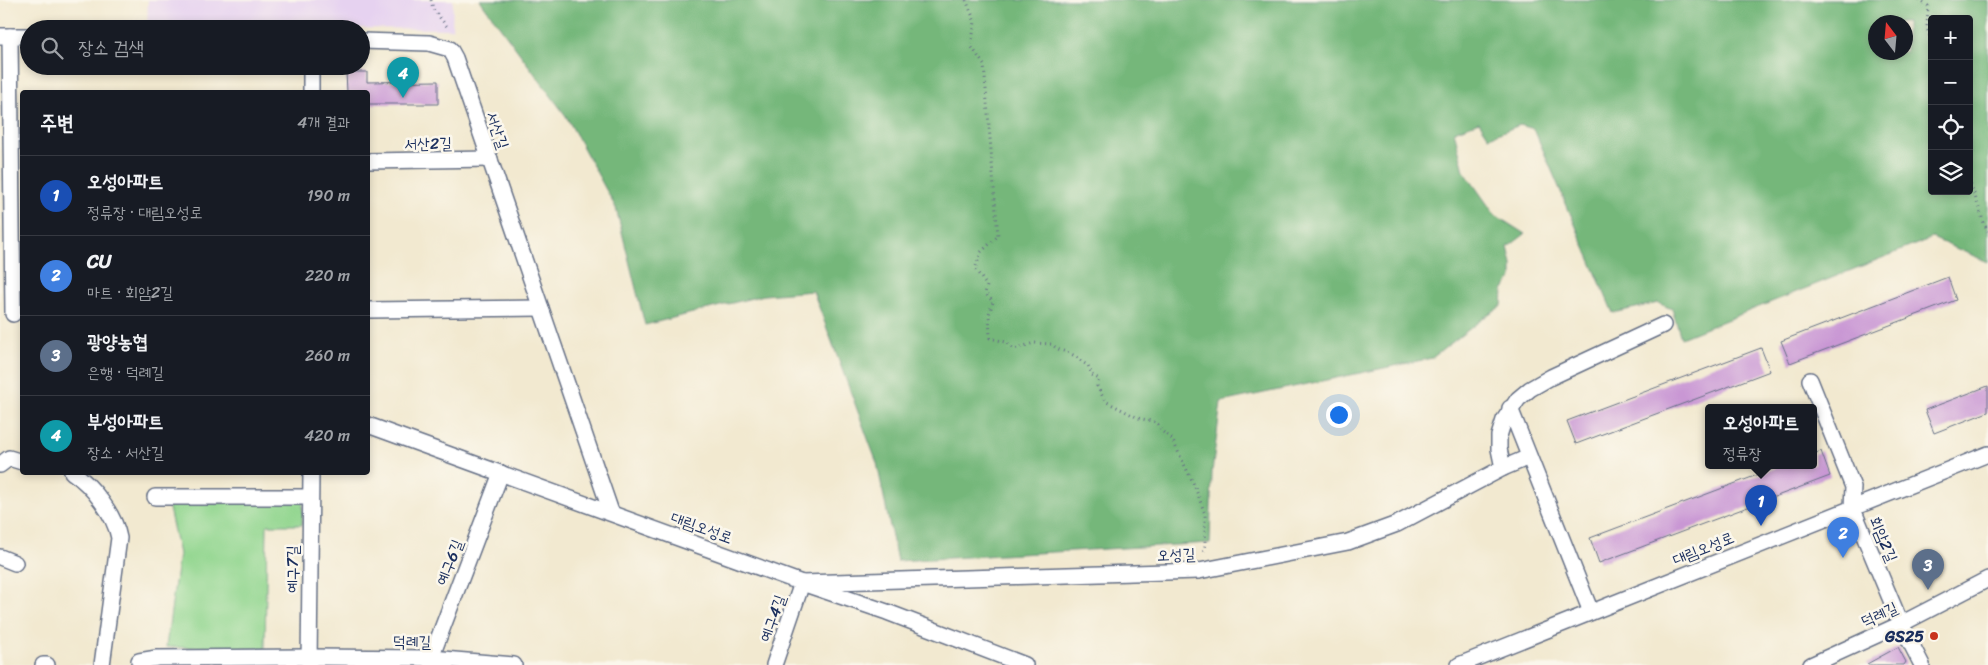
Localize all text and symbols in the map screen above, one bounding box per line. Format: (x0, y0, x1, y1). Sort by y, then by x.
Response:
north arrow (1868, 15, 1913, 60)
map controls (1928, 15, 1973, 195)
button: + (1928, 15, 1973, 60)
search box (20, 20, 370, 75)
text: 장소 검색 (78, 31, 144, 64)
icon: search (38, 34, 66, 62)
pin: 4 (387, 57, 419, 98)
button: − (1928, 60, 1973, 105)
text: 주변 (40, 104, 74, 142)
button: locate (1928, 105, 1973, 150)
street label: 서산길 (478, 107, 518, 153)
text: 4개 결과 (297, 108, 350, 137)
street label: 서산2길 (404, 129, 452, 158)
button: layers (1928, 150, 1973, 195)
text: 오성아파트 (87, 165, 163, 198)
text: 1 (53, 181, 59, 210)
text: 190 m (307, 181, 350, 210)
text: 정류장 · 대림오성로 (87, 198, 203, 227)
text: CU (87, 245, 111, 278)
text: 2 (51, 261, 61, 290)
text: 220 m (305, 261, 350, 290)
text: 마트 · 회암2길 (87, 278, 173, 307)
text: 광양농협 (87, 325, 148, 358)
text: 3 (52, 341, 60, 370)
text: 260 m (305, 341, 350, 370)
text: 은행 · 덕례길 (87, 358, 164, 387)
your location (1326, 402, 1352, 428)
popup (1705, 404, 1817, 469)
text: 부성아파트 (87, 405, 163, 438)
text: 오성아파트 (1723, 406, 1799, 439)
text: 4 (51, 421, 61, 450)
text: 420 m (304, 421, 350, 450)
text: 장소 · 서산길 (87, 438, 164, 467)
text: 정류장 (1723, 439, 1761, 468)
pin: 1 (1745, 485, 1777, 526)
street label: 대림오성로 (667, 503, 737, 552)
street label: 회암2길 (1861, 512, 1906, 567)
pin: 2 (1827, 517, 1859, 558)
street label: 대림오성로 (1668, 523, 1738, 574)
street label: 예구6길 (427, 535, 472, 590)
street label: 오성길 (1156, 539, 1196, 570)
street label: 예구7길 (278, 545, 307, 593)
pin: 3 (1912, 549, 1944, 590)
street label: 예구4길 (751, 590, 794, 646)
street label: 덕례길 (1856, 593, 1903, 636)
place label: GS25 (1884, 622, 1924, 651)
street label: 덕례길 (392, 627, 432, 656)
marker: GS25 (1928, 630, 1940, 642)

